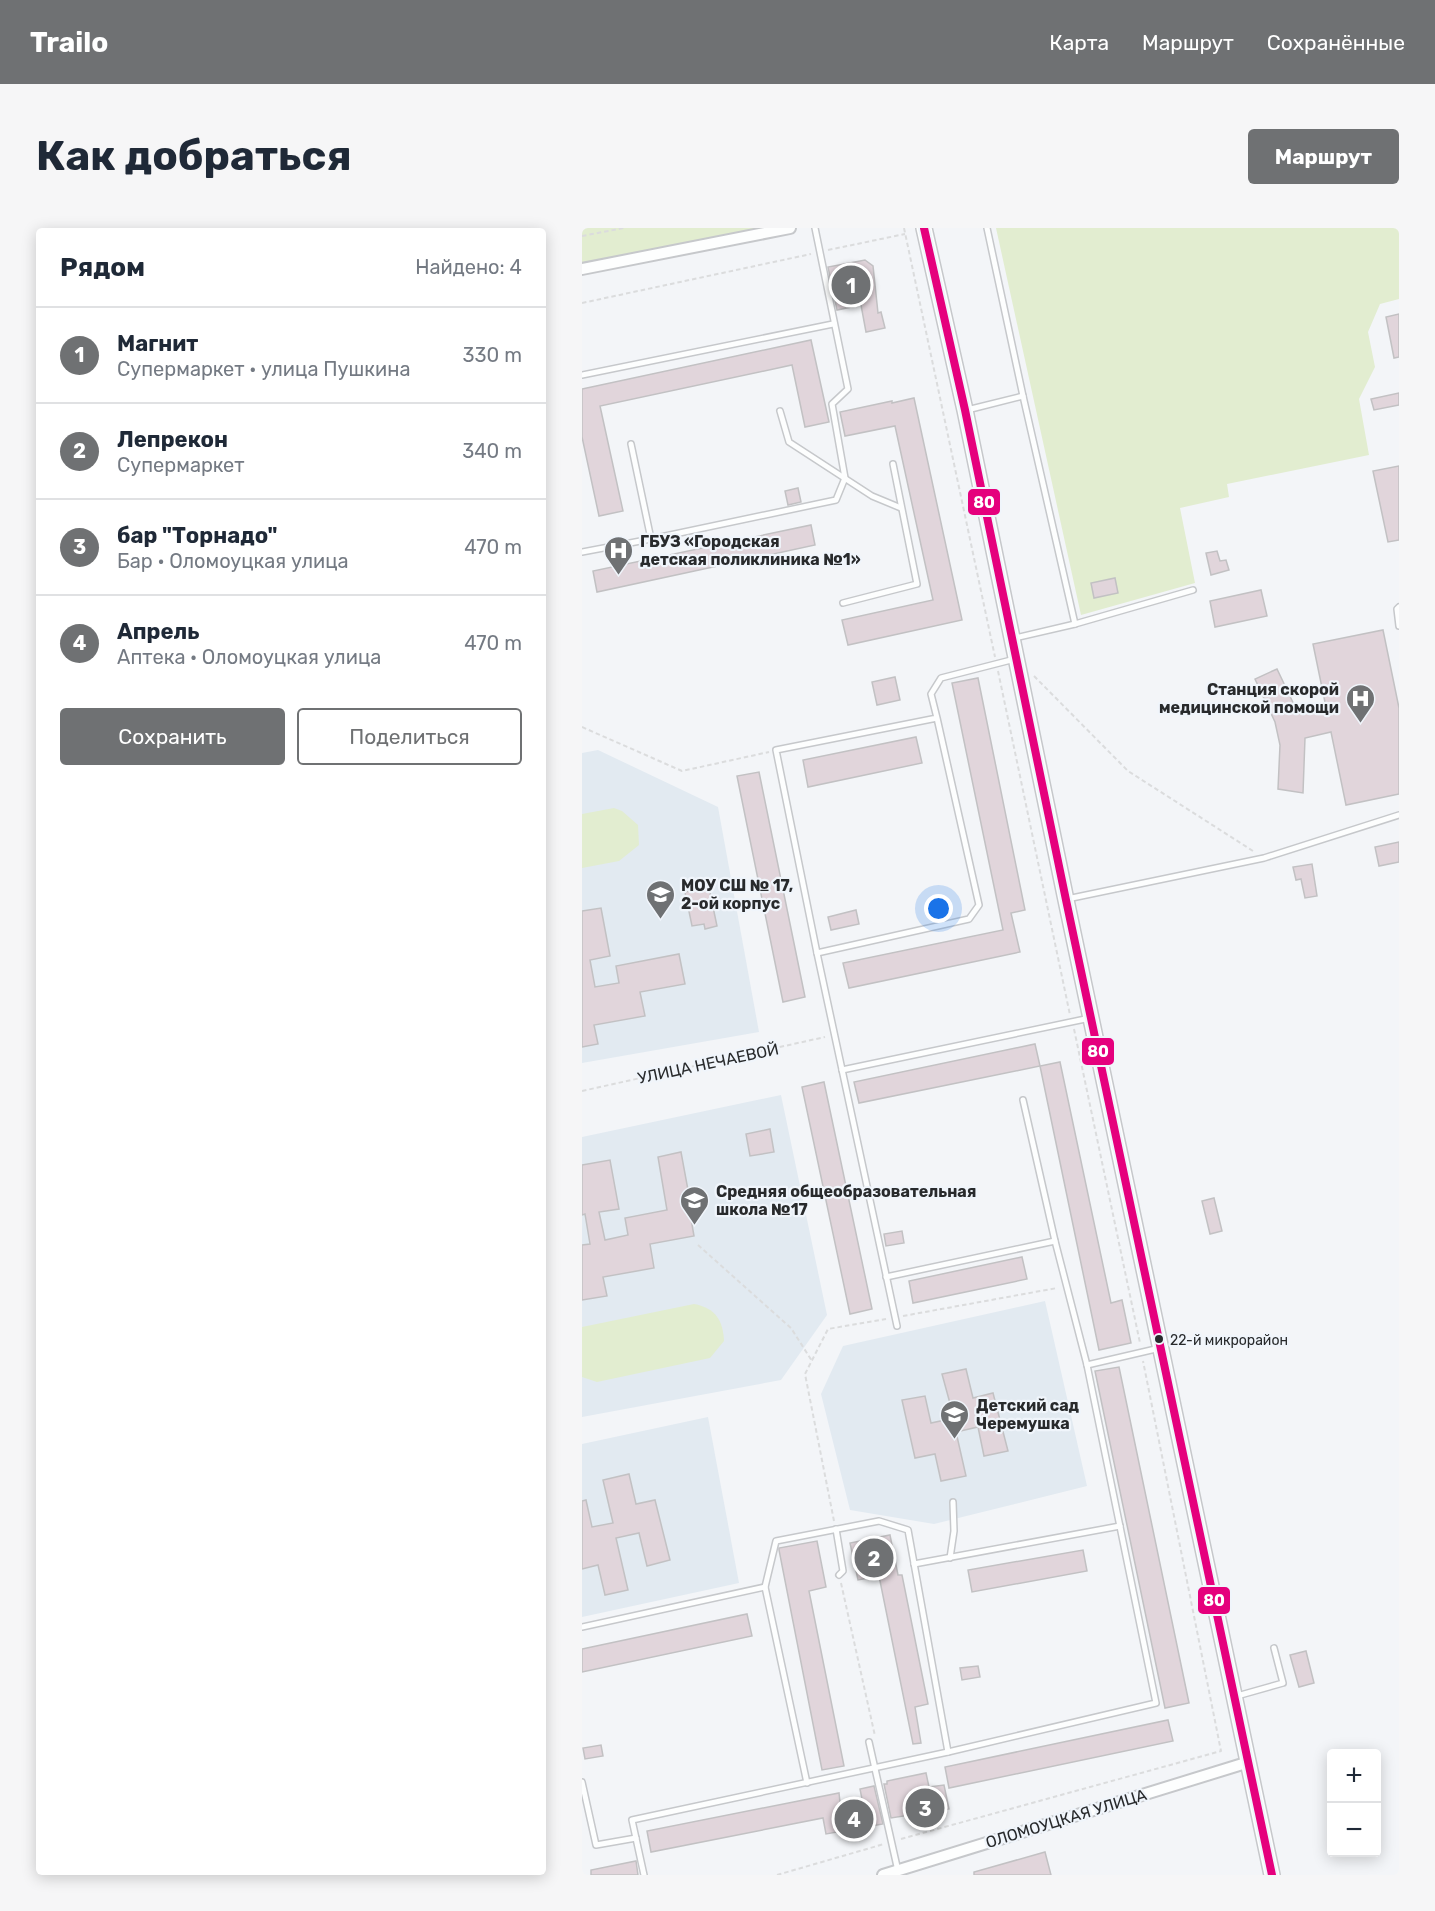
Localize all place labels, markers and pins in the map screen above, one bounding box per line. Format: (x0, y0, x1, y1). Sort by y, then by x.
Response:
pin: 1 (832, 262, 870, 308)
place label: ГБУЗ «Городская детская поликлиника №1» (640, 532, 861, 569)
hospital icon: ГБУЗ «Городская детская поликлиника №1» (603, 534, 635, 576)
place label: Станция скорой медицинской помощи (1159, 680, 1339, 717)
hospital icon: Станция скорой медицинской помощи (1344, 682, 1376, 724)
place label: МОУ СШ № 17, 2-ой корпус (681, 876, 793, 913)
school or university icon: МОУ СШ № 17, 2-ой корпус (644, 878, 676, 920)
place label: Средняя общеобразовательная школа №17 (716, 1182, 976, 1219)
school or university icon: Средняя общеобразовательная школа №17 (679, 1184, 711, 1226)
place label: 22-й микрорайон (1170, 1332, 1288, 1349)
marker: 22-й микрорайон (1153, 1333, 1165, 1345)
place label: Детский сад Черемушка (976, 1396, 1080, 1433)
school or university icon: Детский сад Черемушка (939, 1398, 971, 1440)
pin: 2 (854, 1536, 894, 1580)
pin: 3 (906, 1786, 944, 1830)
pin: 4 (834, 1796, 874, 1842)

